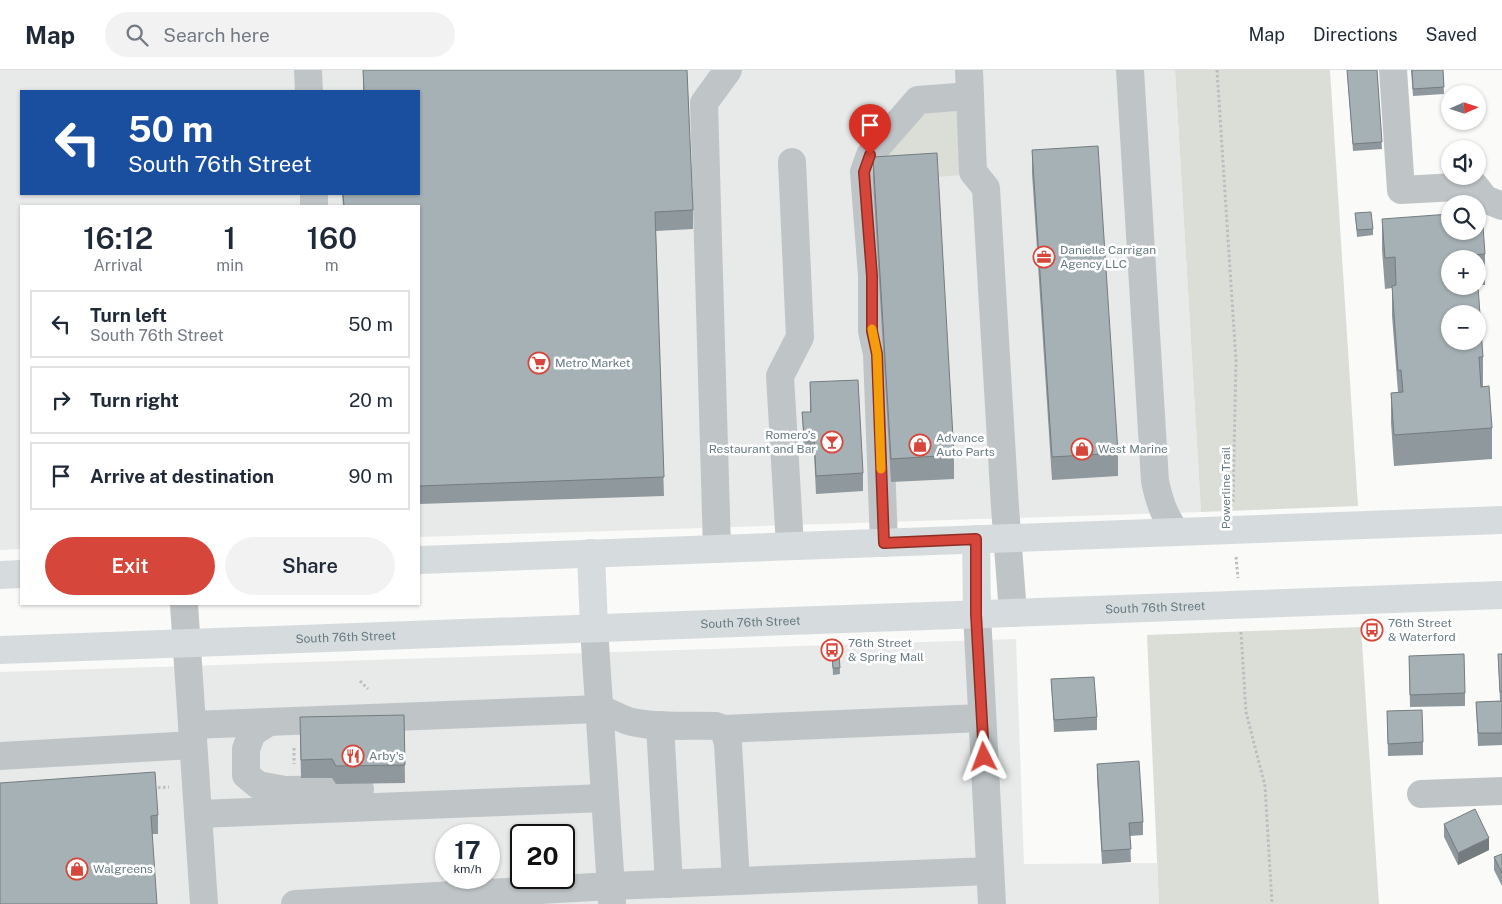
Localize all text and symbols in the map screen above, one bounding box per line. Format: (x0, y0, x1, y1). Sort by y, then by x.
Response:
search box (105, 12, 455, 57)
text: Map (25, 21, 75, 49)
icon: search (123, 21, 151, 49)
text: Search here (163, 24, 270, 46)
text: Map (1248, 24, 1285, 45)
text: Directions (1313, 24, 1398, 45)
text: Saved (1426, 24, 1477, 45)
north arrow (1441, 85, 1486, 130)
map controls (1441, 85, 1486, 350)
pin (849, 104, 891, 155)
text: 50 m (128, 109, 213, 150)
icon: left (45, 110, 110, 175)
icon: arrive (856, 111, 884, 139)
button: sound (1441, 140, 1486, 185)
text: South 76th Street (128, 151, 312, 177)
button: search (1441, 195, 1486, 240)
text: 16:12 (83, 220, 153, 256)
text: 1 (224, 220, 236, 256)
text: 160 (306, 220, 357, 256)
place label: Danielle Carrigan Agency LLC (1060, 243, 1156, 271)
office icon: Danielle Carrigan Agency LLC (1032, 245, 1056, 269)
button: + (1441, 250, 1486, 295)
text: Arrival (93, 256, 143, 275)
text: min (216, 256, 243, 275)
text: m (325, 256, 339, 275)
text: Turn left (90, 304, 167, 326)
button: − (1441, 305, 1486, 350)
icon: left (47, 310, 75, 338)
text: 50 m (348, 313, 393, 335)
text: South 76th Street (90, 326, 224, 345)
supermarket icon: Metro Market (527, 351, 551, 375)
place label: Metro Market (555, 356, 631, 370)
icon: right (47, 386, 75, 414)
text: Turn right (90, 389, 179, 411)
text: 20 m (349, 389, 393, 411)
place label: Romero’s Restaurant and Bar (709, 428, 816, 456)
bar icon: Romero’s Restaurant and Bar (820, 430, 844, 454)
place label: Advance Auto Parts (936, 431, 995, 459)
shop icon: Advance Auto Parts (908, 433, 932, 457)
shop icon: West Marine (1070, 437, 1094, 461)
place label: West Marine (1098, 442, 1168, 456)
street label: Powerline Trail (1219, 446, 1233, 529)
icon: arrive (47, 462, 75, 490)
text: Arrive at destination (90, 465, 274, 487)
text: 90 m (349, 465, 393, 487)
button: Exit (45, 537, 215, 595)
button: Share (225, 537, 395, 595)
street label: South 76th Street (1105, 599, 1206, 617)
street label: South 76th Street (700, 614, 801, 631)
place label: 76th Street & Waterford (1388, 616, 1456, 644)
bus stop icon: 76th Street & Waterford (1360, 618, 1384, 642)
street label: South 76th Street (295, 628, 397, 646)
place label: 76th Street & Spring Mall (848, 636, 924, 664)
bus stop icon: 76th Street & Spring Mall (820, 638, 844, 662)
position arrow (957, 730, 1009, 782)
restaurant icon: Arby's (341, 744, 365, 768)
place label: Arby's (369, 749, 404, 763)
speed limit sign: 20 (510, 824, 575, 889)
text: 17 (454, 835, 481, 865)
shop icon: Walgreens (65, 857, 89, 881)
place label: Walgreens (93, 862, 153, 876)
text: km/h (453, 862, 482, 876)

